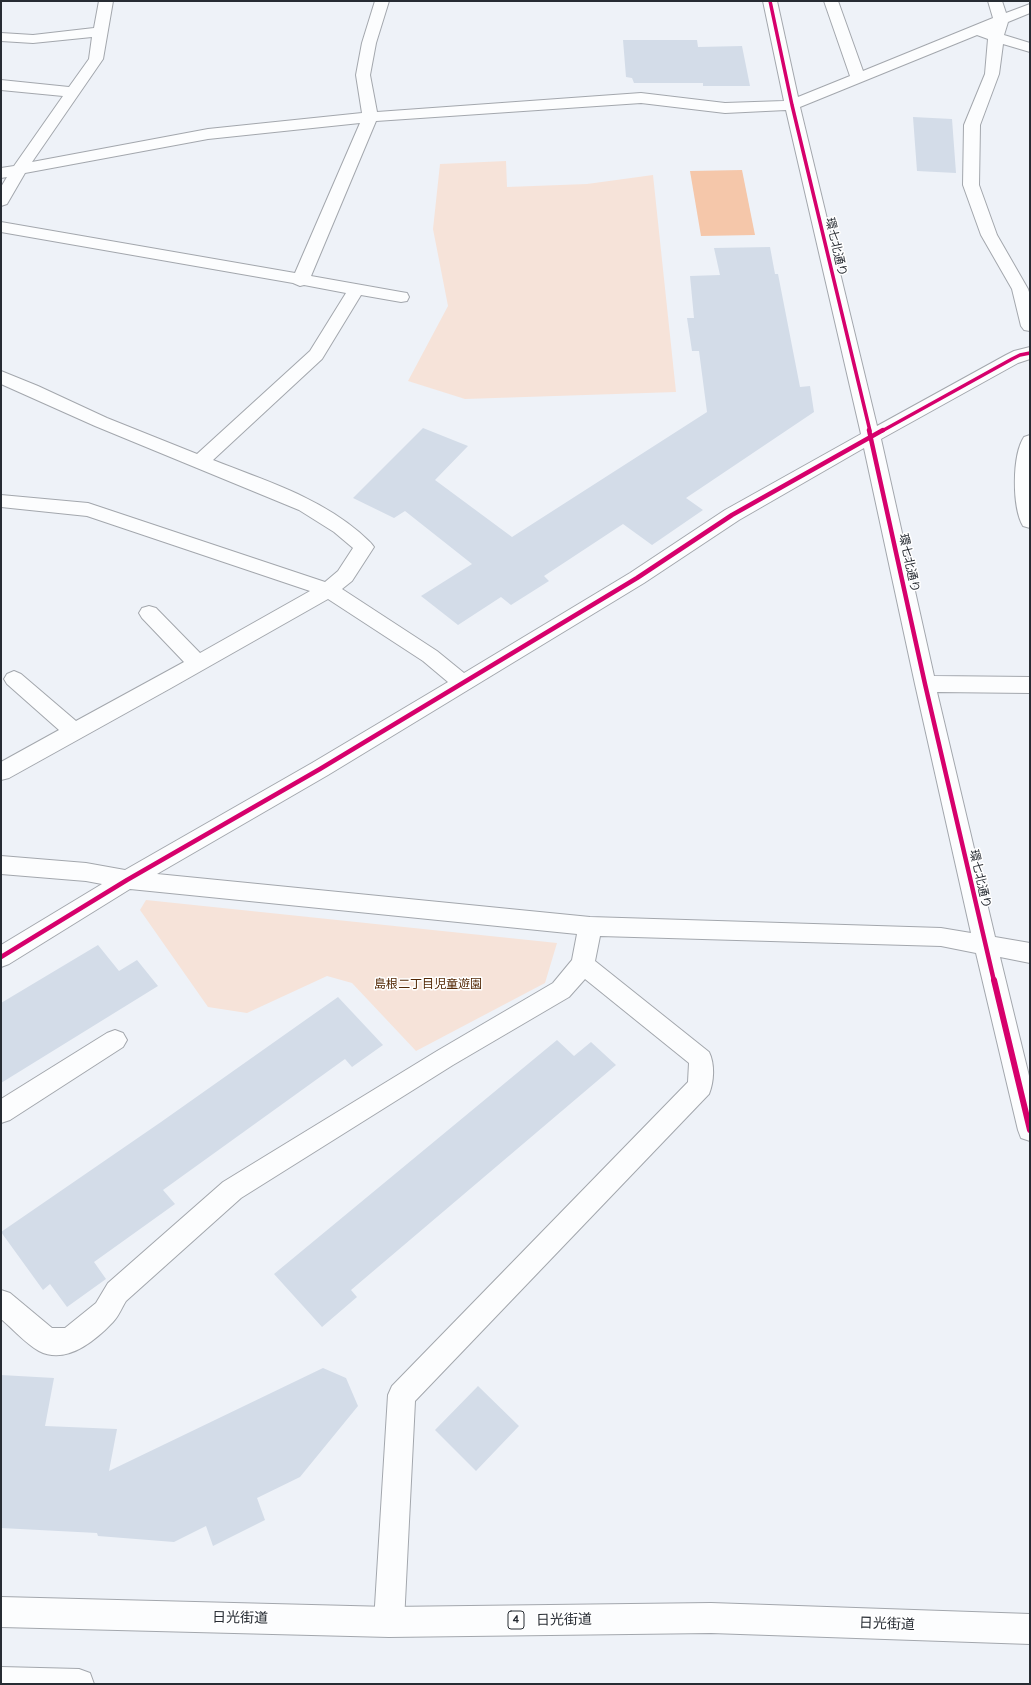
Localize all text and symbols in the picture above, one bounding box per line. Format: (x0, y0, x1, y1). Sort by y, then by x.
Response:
street label: 環七北通り (822, 216, 850, 278)
street label: 環七北通り (896, 532, 922, 594)
street label: 環七北通り (966, 848, 994, 910)
park label: 島根二丁目児童遊園 (374, 977, 482, 991)
street label: 日光街道 (212, 1609, 268, 1627)
road number: 4 (508, 1611, 524, 1629)
street label: 日光街道 (536, 1611, 592, 1629)
street label: 日光街道 (859, 1615, 915, 1633)

